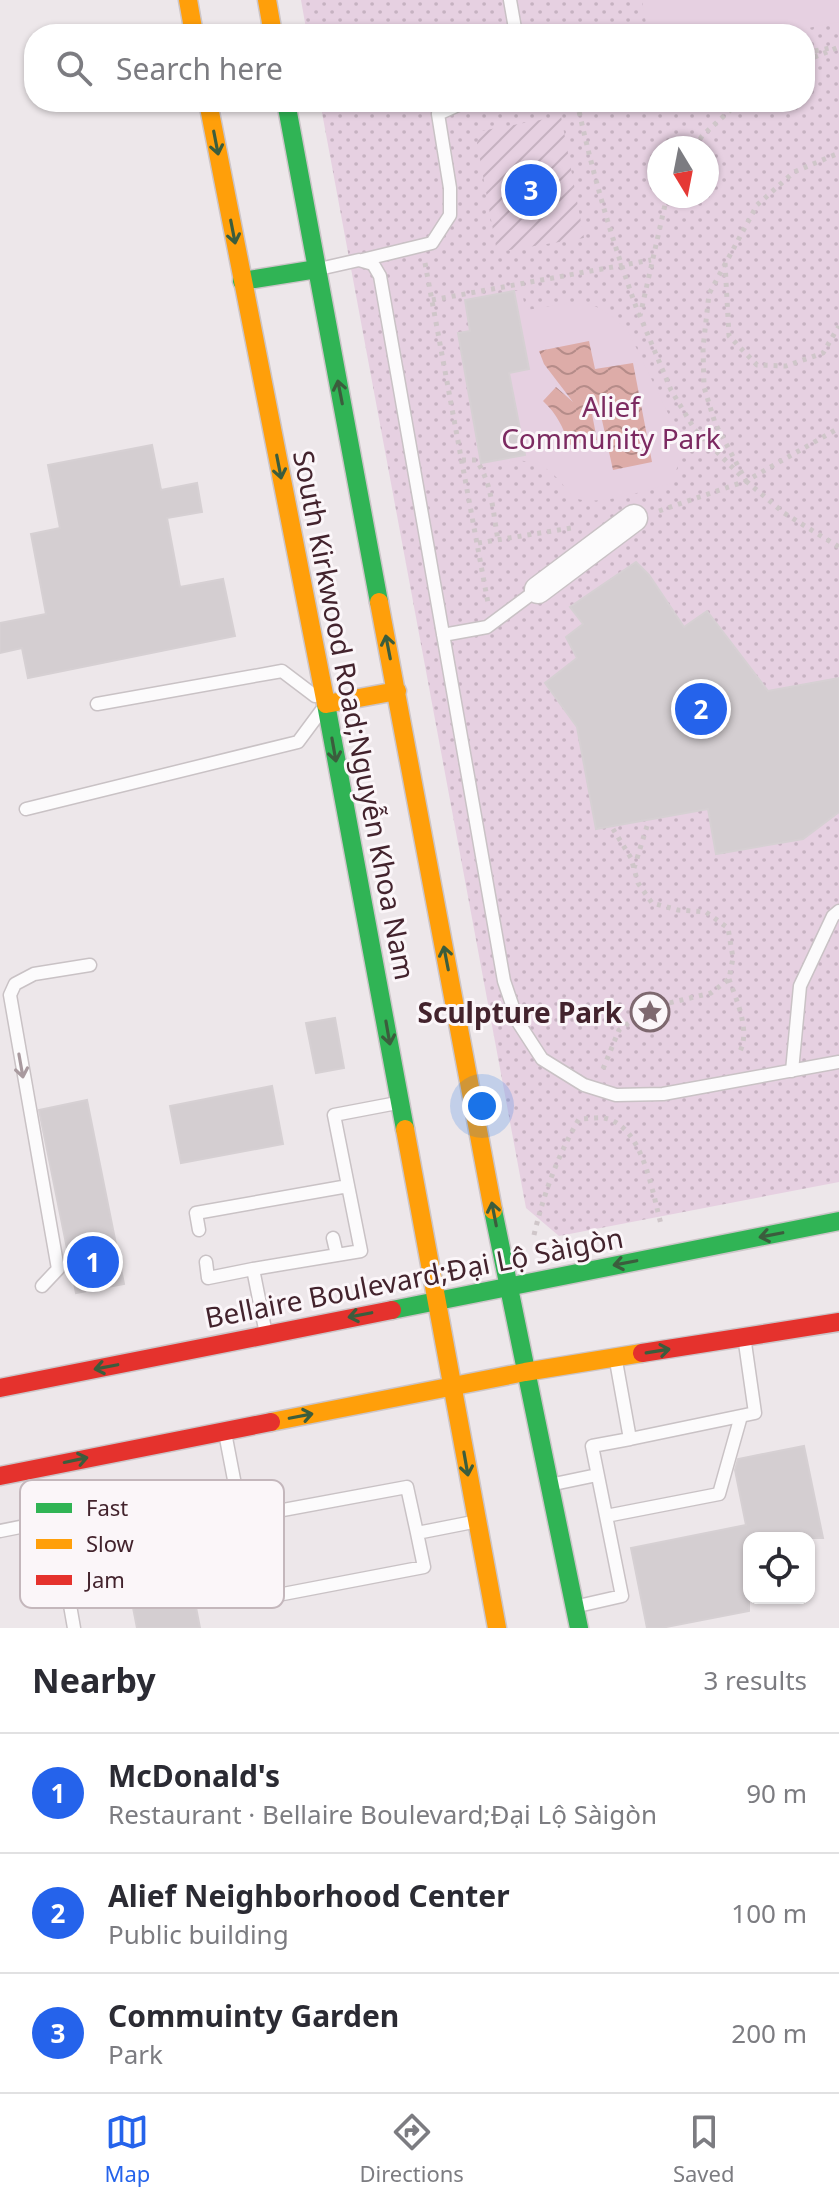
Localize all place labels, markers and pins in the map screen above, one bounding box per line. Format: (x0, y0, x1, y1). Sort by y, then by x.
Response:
pin: 3 (505, 160, 557, 220)
pin: 2 (675, 679, 727, 739)
place icon: Sculpture Park (629, 991, 671, 1033)
place label: Sculpture Park (418, 993, 623, 1031)
pin: 1 (67, 1232, 119, 1292)

